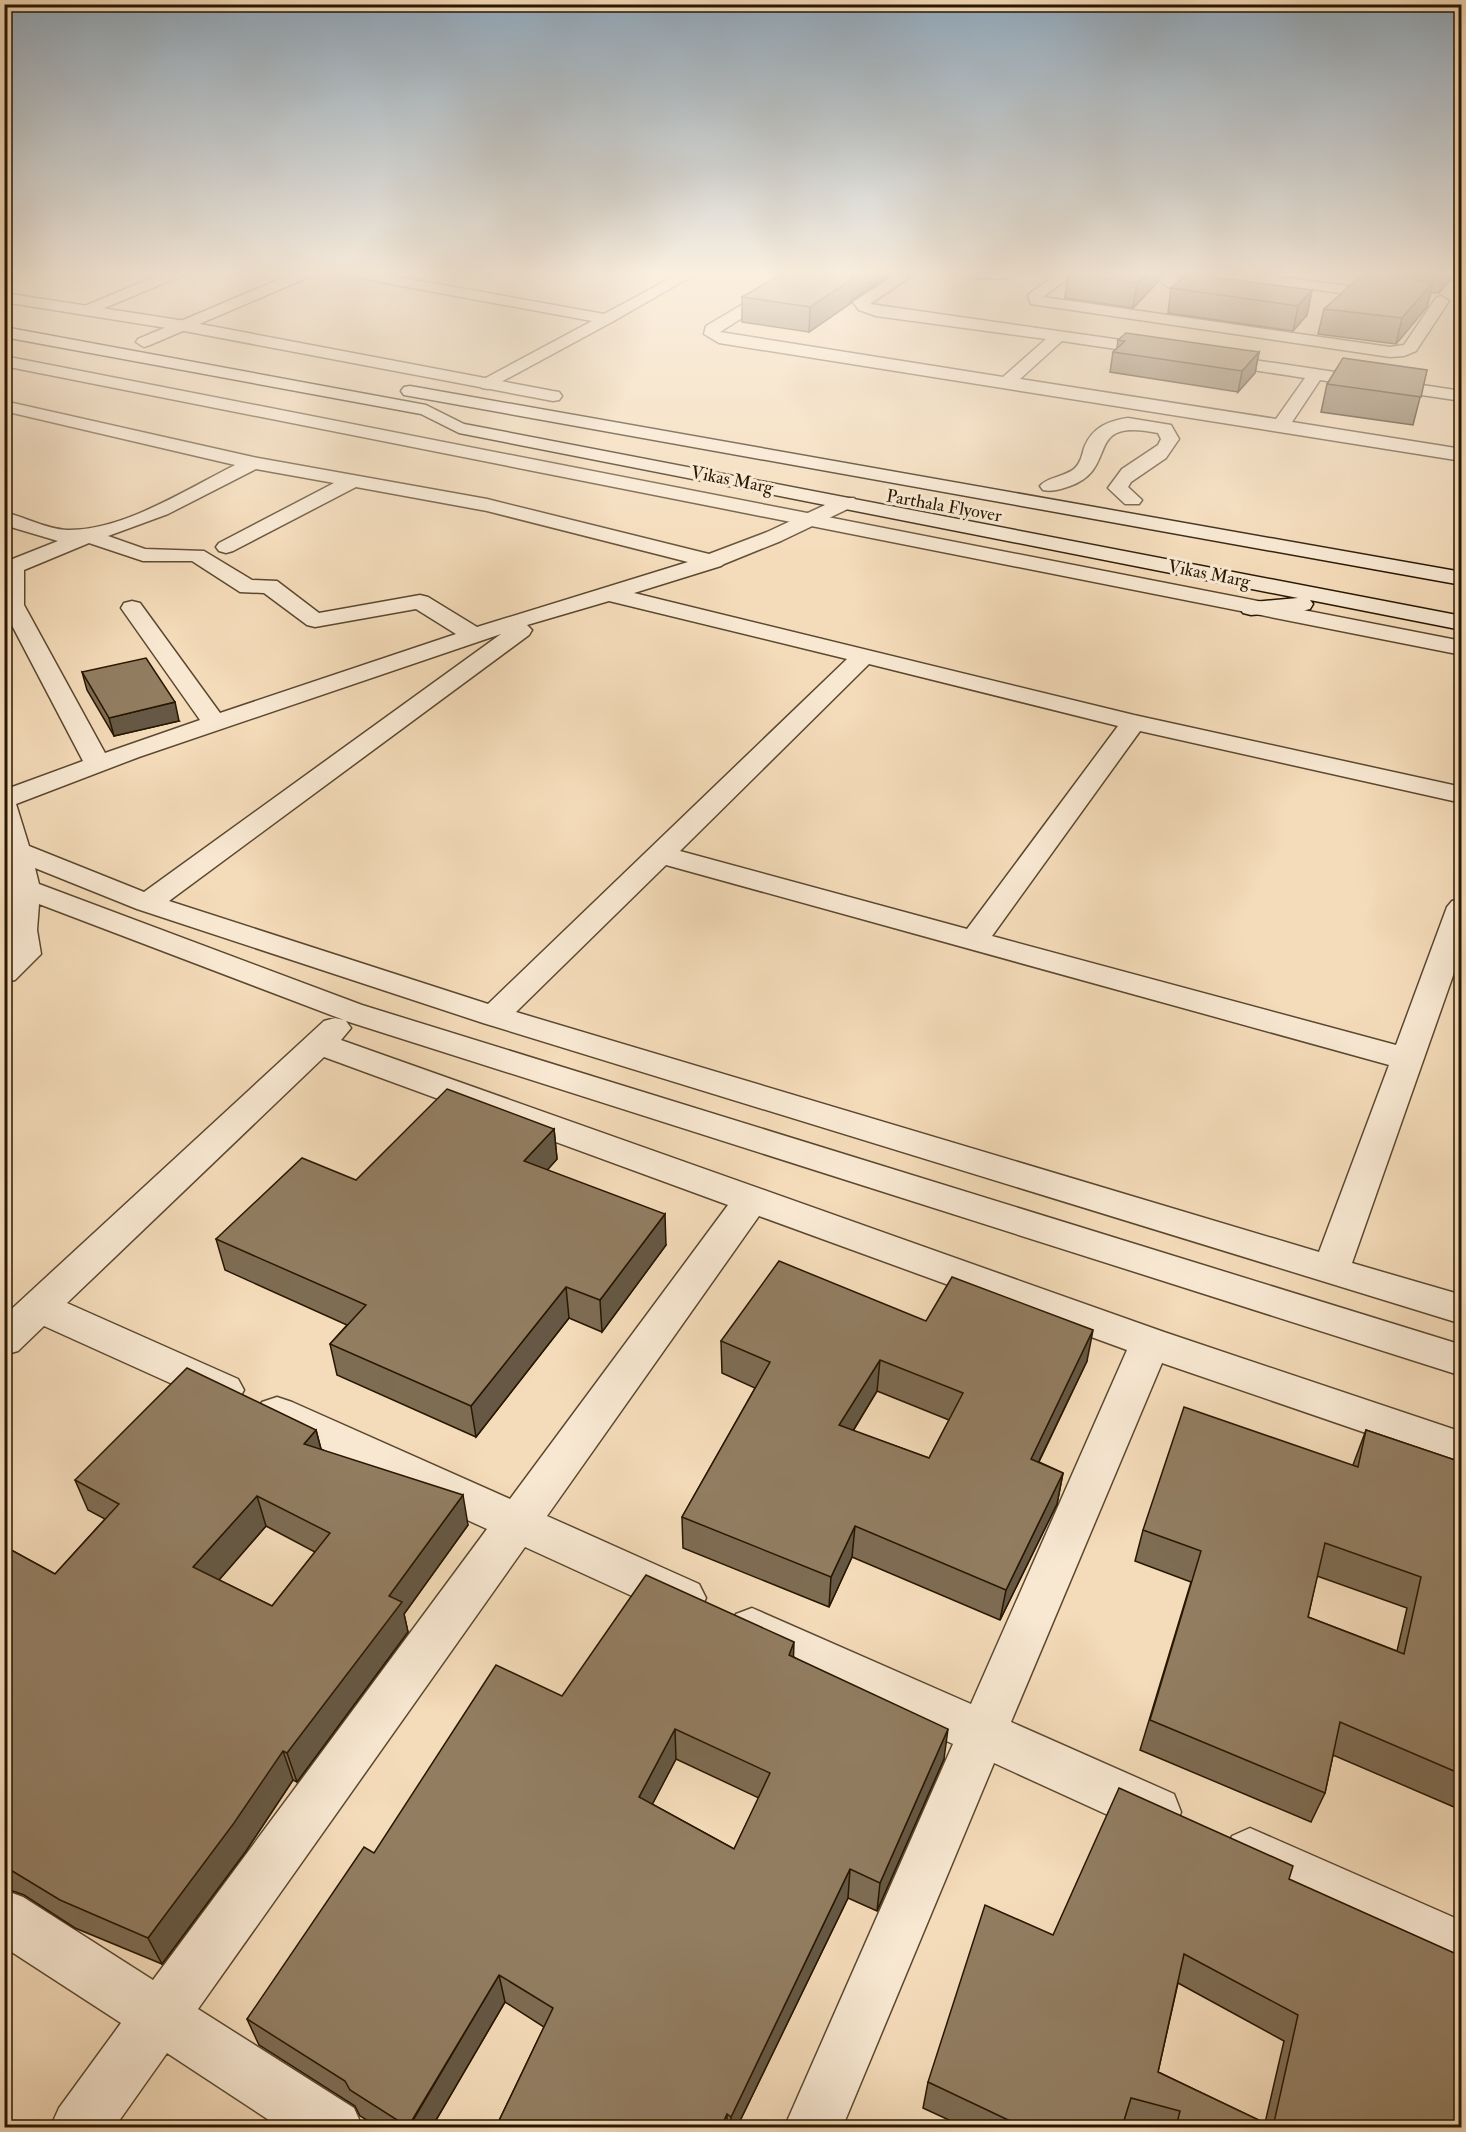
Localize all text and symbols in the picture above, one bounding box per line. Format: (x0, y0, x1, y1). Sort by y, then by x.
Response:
street label: Vikas Marg (689, 461, 776, 499)
street label: Parthala Flyover (885, 485, 1004, 528)
street label: Vikas Marg (1166, 555, 1253, 593)

